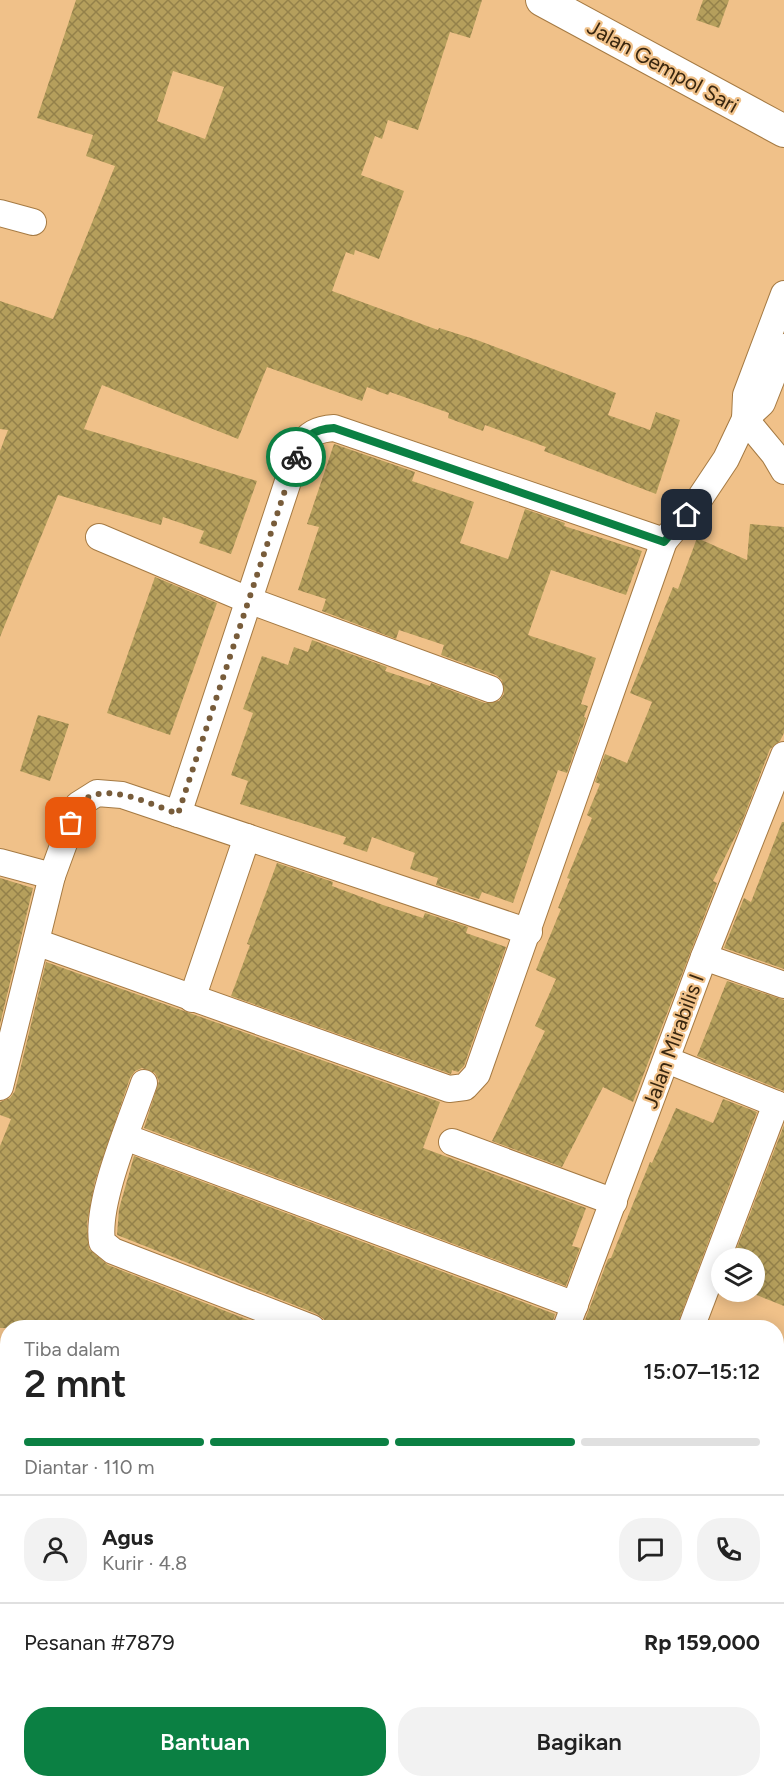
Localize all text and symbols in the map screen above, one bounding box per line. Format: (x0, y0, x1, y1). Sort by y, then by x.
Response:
street label: Jalan Gempol Sari (583, 14, 743, 118)
courier (266, 427, 326, 487)
icon: bike (280, 441, 313, 474)
pin (661, 489, 712, 540)
icon: home (670, 498, 703, 531)
pin (45, 797, 96, 848)
icon: bag (54, 806, 87, 839)
street label: Jalan Mirabilis I (637, 970, 709, 1112)
map controls (711, 1248, 765, 1302)
button: layers (711, 1248, 765, 1302)
text: Tiba dalam (24, 1337, 120, 1361)
text: 15:07–15:12 (644, 1358, 760, 1385)
text: 2 mnt (24, 1360, 127, 1407)
text: Diantar · 110 m (24, 1455, 155, 1479)
button: person (24, 1518, 87, 1581)
button: chat (619, 1518, 682, 1581)
button: phone (697, 1518, 760, 1581)
text: Agus (102, 1524, 153, 1551)
text: Kurir · 4.8 (102, 1551, 187, 1575)
text: Pesanan #7879 (24, 1629, 175, 1656)
text: Rp 159,000 (644, 1629, 760, 1656)
button: Bantuan (24, 1707, 386, 1776)
button: Bagikan (398, 1707, 760, 1776)

